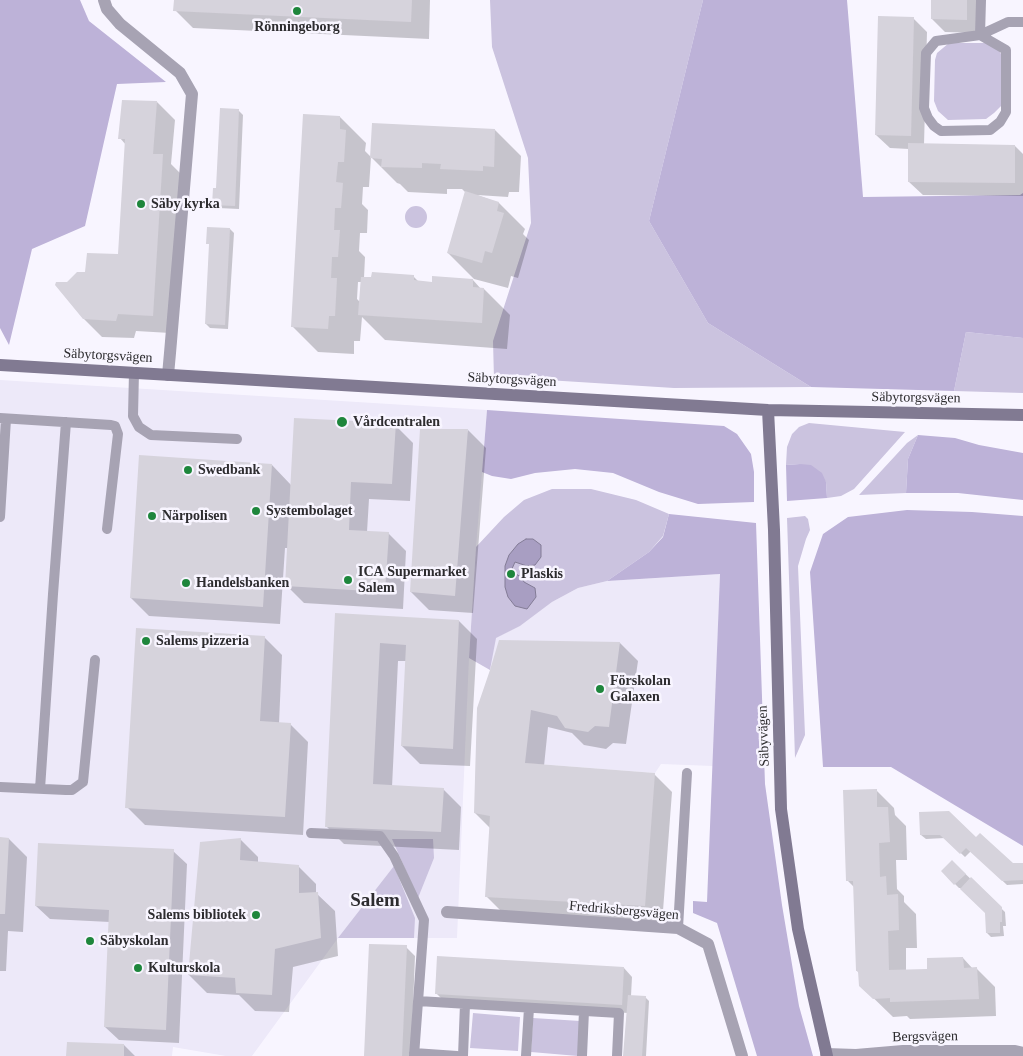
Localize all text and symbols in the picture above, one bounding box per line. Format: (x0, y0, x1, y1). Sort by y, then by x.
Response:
marker: Rönningeborg (291, 5, 303, 17)
place label: Rönningeborg (254, 19, 340, 35)
place label: Säby kyrka (151, 196, 220, 212)
marker: Säby kyrka (135, 198, 147, 210)
street label: Säbytorgsvägen (63, 345, 153, 367)
street label: Säbytorgsvägen (467, 369, 557, 391)
street label: Säbytorgsvägen (871, 389, 961, 407)
place label: Vårdcentralen (353, 414, 440, 430)
marker: Vårdcentralen (335, 415, 349, 429)
place label: Swedbank (198, 462, 260, 478)
marker: Swedbank (182, 464, 194, 476)
place label: Systembolaget (266, 503, 352, 519)
marker: Systembolaget (250, 505, 262, 517)
place label: Närpolisen (162, 508, 227, 524)
marker: Närpolisen (146, 510, 158, 522)
place label: ICA Supermarket Salem (358, 564, 466, 596)
place label: Plaskis (521, 566, 563, 582)
marker: Plaskis (505, 568, 517, 580)
marker: ICA Supermarket Salem (342, 574, 354, 586)
place label: Handelsbanken (196, 575, 289, 591)
marker: Handelsbanken (180, 577, 192, 589)
place label: Salems pizzeria (156, 633, 249, 649)
marker: Salems pizzeria (140, 635, 152, 647)
place label: Förskolan Galaxen (610, 673, 671, 706)
marker: Förskolan Galaxen (594, 683, 606, 695)
street label: Säbyvägen (755, 705, 773, 767)
district label: Salem (350, 890, 400, 912)
street label: Fredriksbergsvägen (568, 898, 680, 924)
place label: Salems bibliotek (148, 907, 246, 923)
marker: Salems bibliotek (250, 909, 262, 921)
place label: Säbyskolan (100, 933, 168, 949)
marker: Säbyskolan (84, 935, 96, 947)
place label: Kulturskola (148, 960, 220, 976)
marker: Kulturskola (132, 962, 144, 974)
street label: Bergsvägen (892, 1028, 958, 1046)

